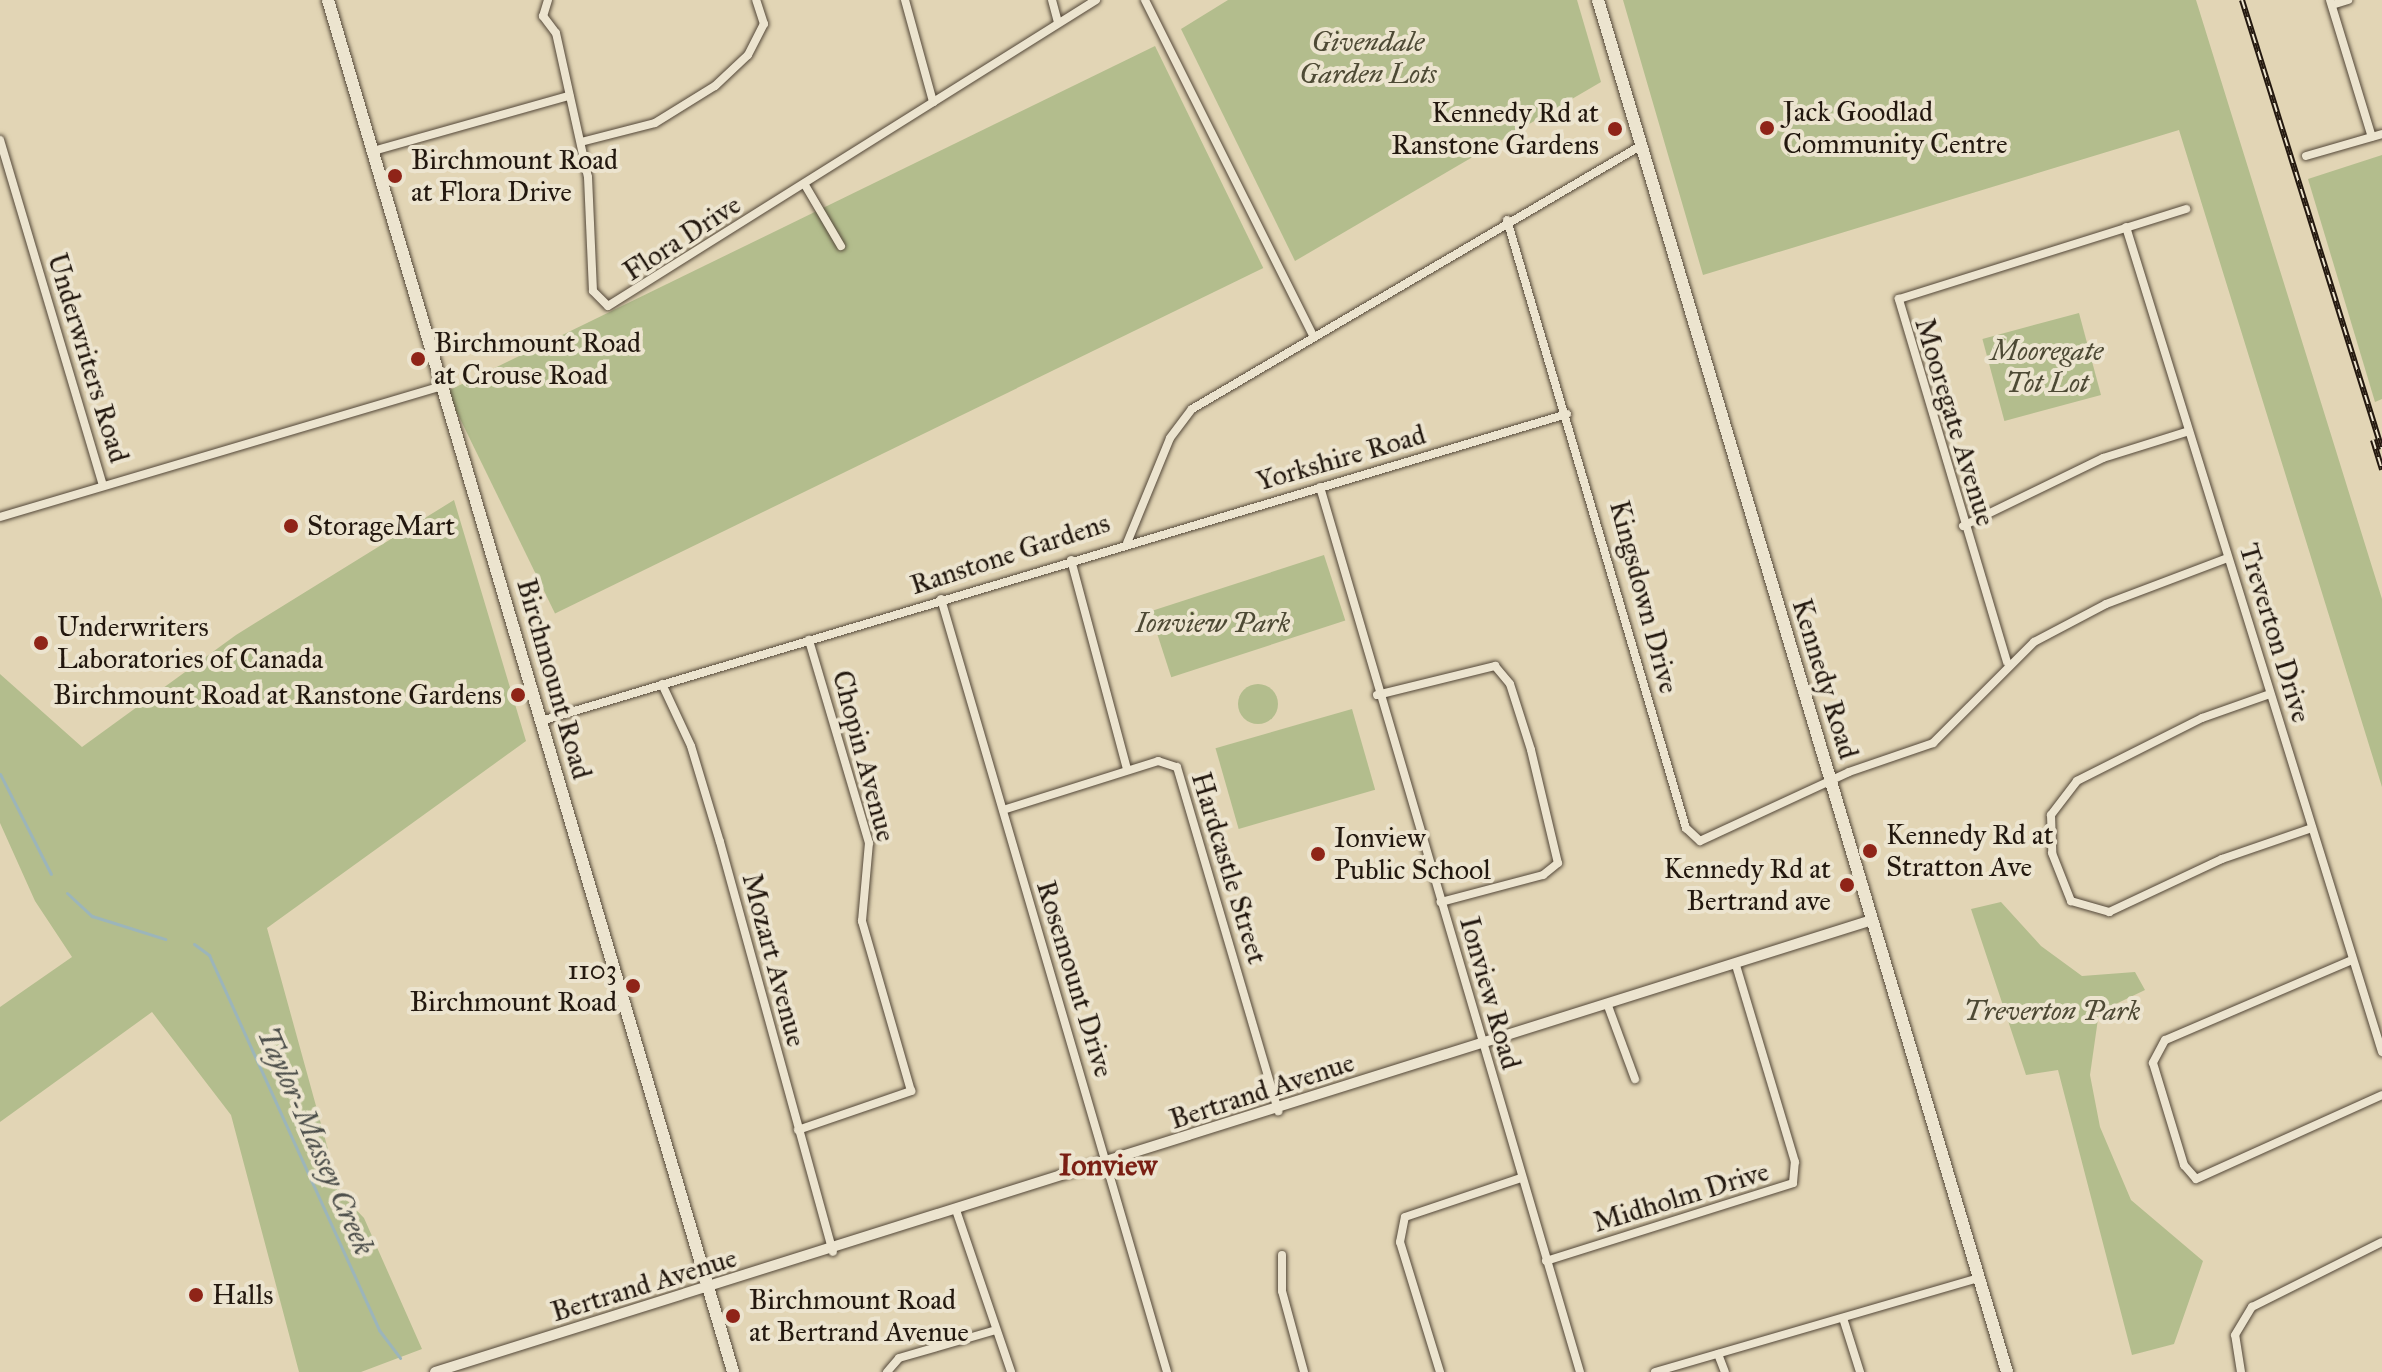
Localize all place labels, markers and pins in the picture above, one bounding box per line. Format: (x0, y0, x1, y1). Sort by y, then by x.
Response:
place label: Jack Goodlad Community Centre (1783, 95, 2008, 161)
place label: Kennedy Rd at Ranstone Gardens (1391, 96, 1599, 162)
marker: Jack Goodlad Community Centre (1758, 119, 1776, 137)
marker: Kennedy Rd at Ranstone Gardens (1606, 120, 1624, 138)
place label: Birchmount Road at Flora Drive (411, 143, 618, 209)
marker: Birchmount Road at Flora Drive (386, 167, 404, 185)
place label: Birchmount Road at Crouse Road (434, 326, 641, 392)
marker: Birchmount Road at Crouse Road (409, 350, 427, 368)
place label: StorageMart (307, 509, 455, 543)
marker: StorageMart (282, 517, 300, 535)
place label: Underwriters Laboratories of Canada (57, 610, 323, 676)
marker: Underwriters Laboratories of Canada (32, 634, 50, 652)
place label: Birchmount Road at Ranstone Gardens (53, 678, 502, 712)
marker: Birchmount Road at Ranstone Gardens (509, 686, 527, 704)
place label: Kennedy Rd at Stratton Ave (1886, 818, 2054, 884)
place label: Ionview Public School (1334, 821, 1491, 887)
marker: Kennedy Rd at Stratton Ave (1861, 842, 1879, 860)
marker: Ionview Public School (1309, 845, 1327, 863)
place label: Kennedy Rd at Bertrand ave (1663, 852, 1831, 918)
marker: Kennedy Rd at Bertrand ave (1838, 876, 1856, 894)
place label: 1103 Birchmount Road (410, 953, 617, 1019)
marker: 1103 Birchmount Road (624, 977, 642, 995)
place label: Halls (212, 1278, 273, 1312)
place label: Birchmount Road at Bertrand Avenue (749, 1283, 969, 1349)
marker: Halls (187, 1286, 205, 1304)
marker: Birchmount Road at Bertrand Avenue (724, 1307, 742, 1325)

